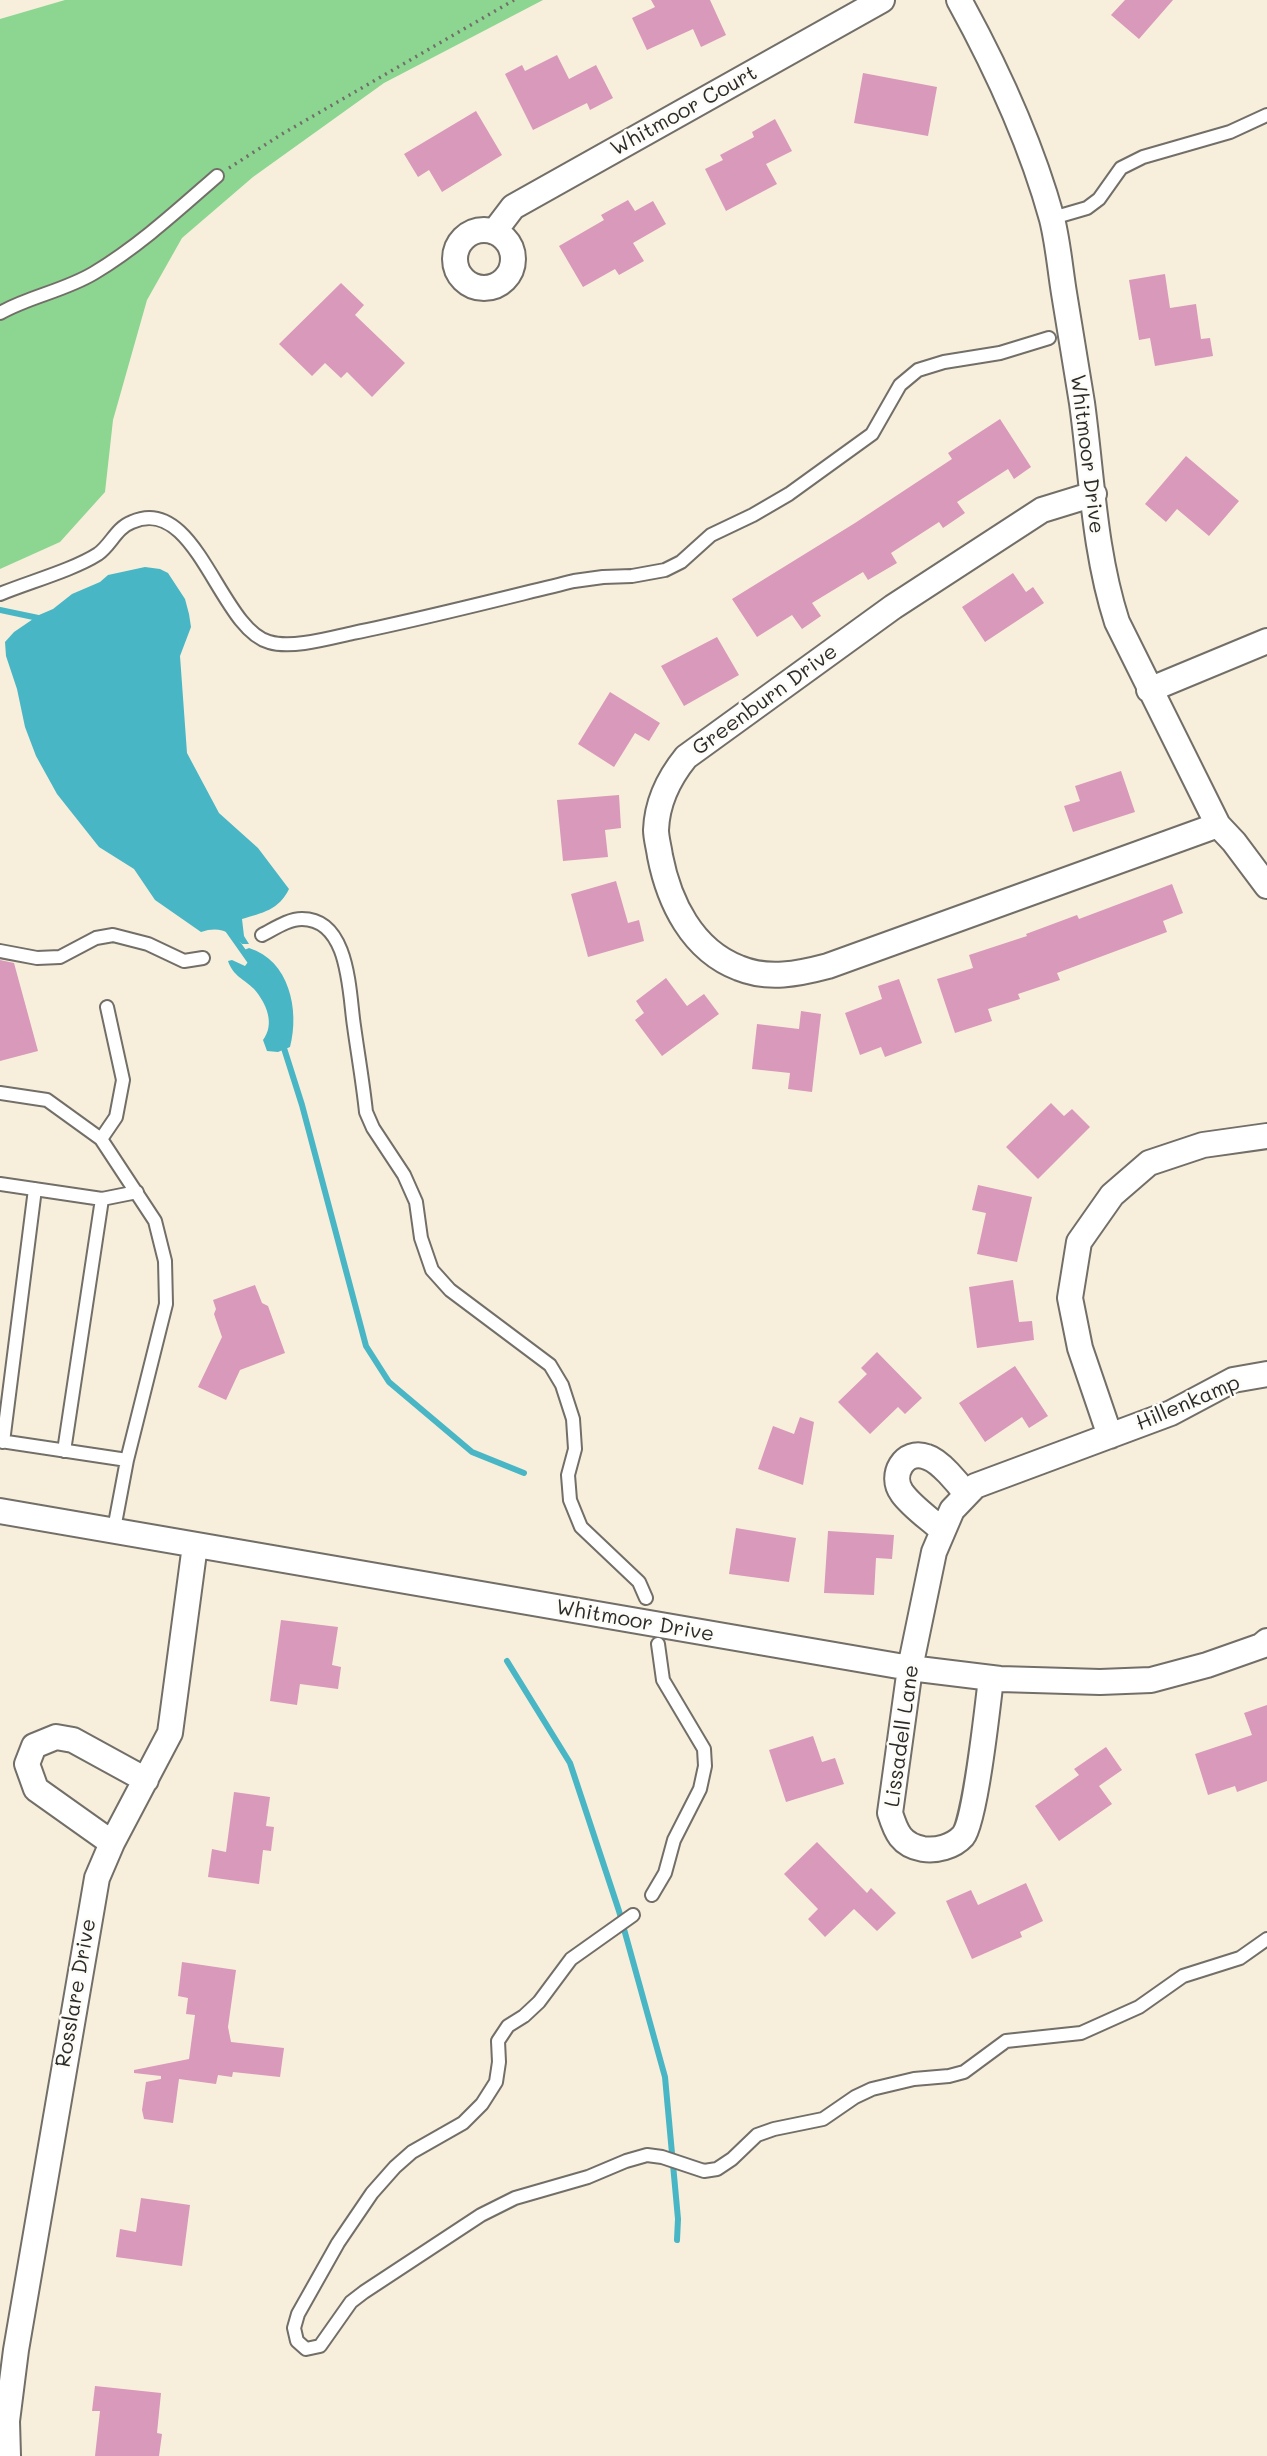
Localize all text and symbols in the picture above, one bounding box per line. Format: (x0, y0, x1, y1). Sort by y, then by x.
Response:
street label: Whitmoor Court (606, 60, 762, 162)
street label: Whitmoor Drive (1065, 373, 1109, 535)
street label: Greenburn Drive (688, 639, 842, 761)
street label: Hillenkamp (1132, 1370, 1244, 1436)
street label: Whitmoor Drive (554, 1595, 716, 1647)
street label: Lissadell Lane (880, 1663, 924, 1809)
street label: Rosslare Drive (51, 1917, 101, 2069)

